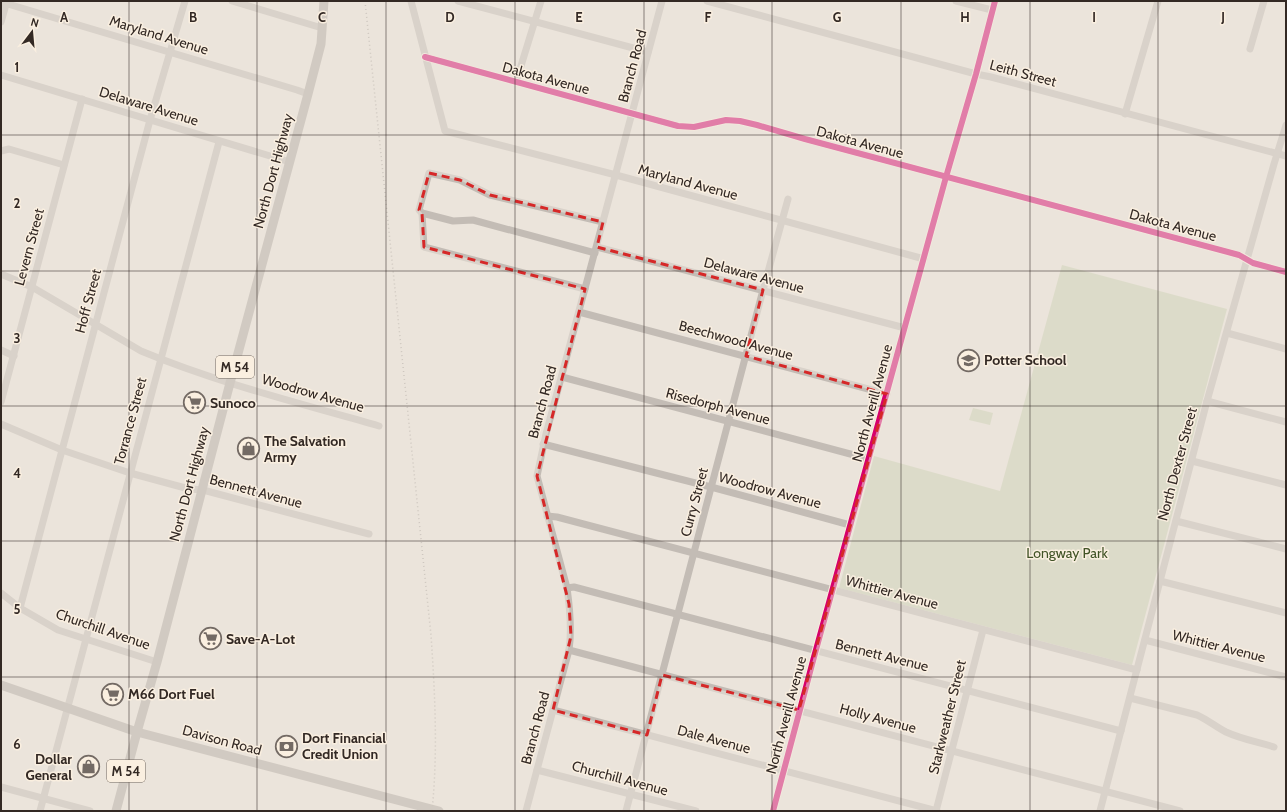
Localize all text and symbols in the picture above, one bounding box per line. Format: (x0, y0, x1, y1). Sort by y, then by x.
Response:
text: A (60, 9, 69, 25)
text: B (189, 9, 197, 25)
text: C (318, 9, 326, 25)
text: D (445, 9, 455, 25)
text: E (575, 9, 583, 25)
text: F (705, 9, 712, 25)
text: G (833, 9, 842, 25)
text: H (960, 9, 970, 25)
text: I (1092, 9, 1096, 25)
text: J (1220, 9, 1225, 25)
street label: Maryland Avenue (107, 11, 211, 59)
north arrow (12, 12, 52, 52)
text: N (29, 15, 40, 30)
street label: Branch Road (614, 28, 650, 104)
street label: Leith Street (988, 55, 1059, 91)
street label: Dakota Avenue (501, 58, 591, 98)
text: 1 (15, 59, 19, 75)
street label: Delaware Avenue (97, 82, 201, 130)
street label: North Dort Highway (249, 112, 297, 230)
street label: Dakota Avenue (815, 122, 905, 162)
street label: Maryland Avenue (636, 160, 740, 204)
text: 2 (14, 195, 21, 211)
street label: Dakota Avenue (1128, 205, 1218, 245)
street label: Levern Street (10, 206, 48, 288)
street label: Delaware Avenue (702, 253, 806, 297)
street label: Hoff Street (71, 267, 105, 335)
street label: Beechwood Avenue (677, 316, 795, 364)
text: 3 (13, 330, 21, 346)
street label: North Averill Avenue (848, 342, 896, 464)
school or university icon: Potter School (955, 347, 981, 373)
place label: Potter School (984, 351, 1067, 369)
road number: M 54 (216, 356, 254, 378)
street label: Branch Road (524, 364, 560, 440)
street label: Woodrow Avenue (260, 370, 366, 416)
street label: Torrance Street (110, 375, 150, 467)
street label: Risedorph Avenue (664, 383, 772, 429)
supermarket icon: Sunoco (181, 390, 207, 416)
place label: Sunoco (210, 394, 256, 412)
street label: North Dexter Street (1153, 405, 1201, 523)
street label: North Dort Highway (165, 425, 213, 543)
place label: The Salvation Army (264, 432, 346, 466)
shop icon: The Salvation Army (236, 436, 262, 462)
text: 4 (13, 465, 21, 481)
street label: Curry Street (676, 465, 712, 539)
street label: Woodrow Avenue (717, 468, 823, 512)
street label: Bennett Avenue (208, 470, 304, 512)
park label: Longway Park (1026, 544, 1108, 562)
street label: Whittier Avenue (844, 571, 940, 613)
text: 5 (14, 601, 21, 617)
street label: Churchill Avenue (53, 604, 153, 654)
supermarket icon: Save-A-Lot (198, 626, 224, 652)
street label: Whittier Avenue (1171, 626, 1267, 666)
place label: Save-A-Lot (226, 630, 295, 648)
street label: Bennett Avenue (834, 635, 930, 675)
street label: North Averill Avenue (762, 654, 810, 776)
street label: Starkweather Street (924, 658, 970, 776)
supermarket icon: M66 Dort Fuel (100, 681, 126, 707)
place label: M66 Dort Fuel (128, 685, 215, 703)
street label: Branch Road (517, 690, 553, 766)
street label: Holly Avenue (838, 699, 918, 737)
street label: Davison Road (180, 721, 264, 759)
street label: Dale Avenue (676, 721, 752, 757)
place label: Dort Financial Credit Union (302, 729, 386, 763)
bank icon: Dort Financial Credit Union (274, 733, 300, 759)
text: 6 (13, 736, 21, 752)
place label: Dollar General (25, 750, 72, 784)
shop icon: Dollar General (75, 754, 101, 780)
street label: Churchill Avenue (570, 757, 670, 799)
road number: M 54 (107, 760, 145, 782)

